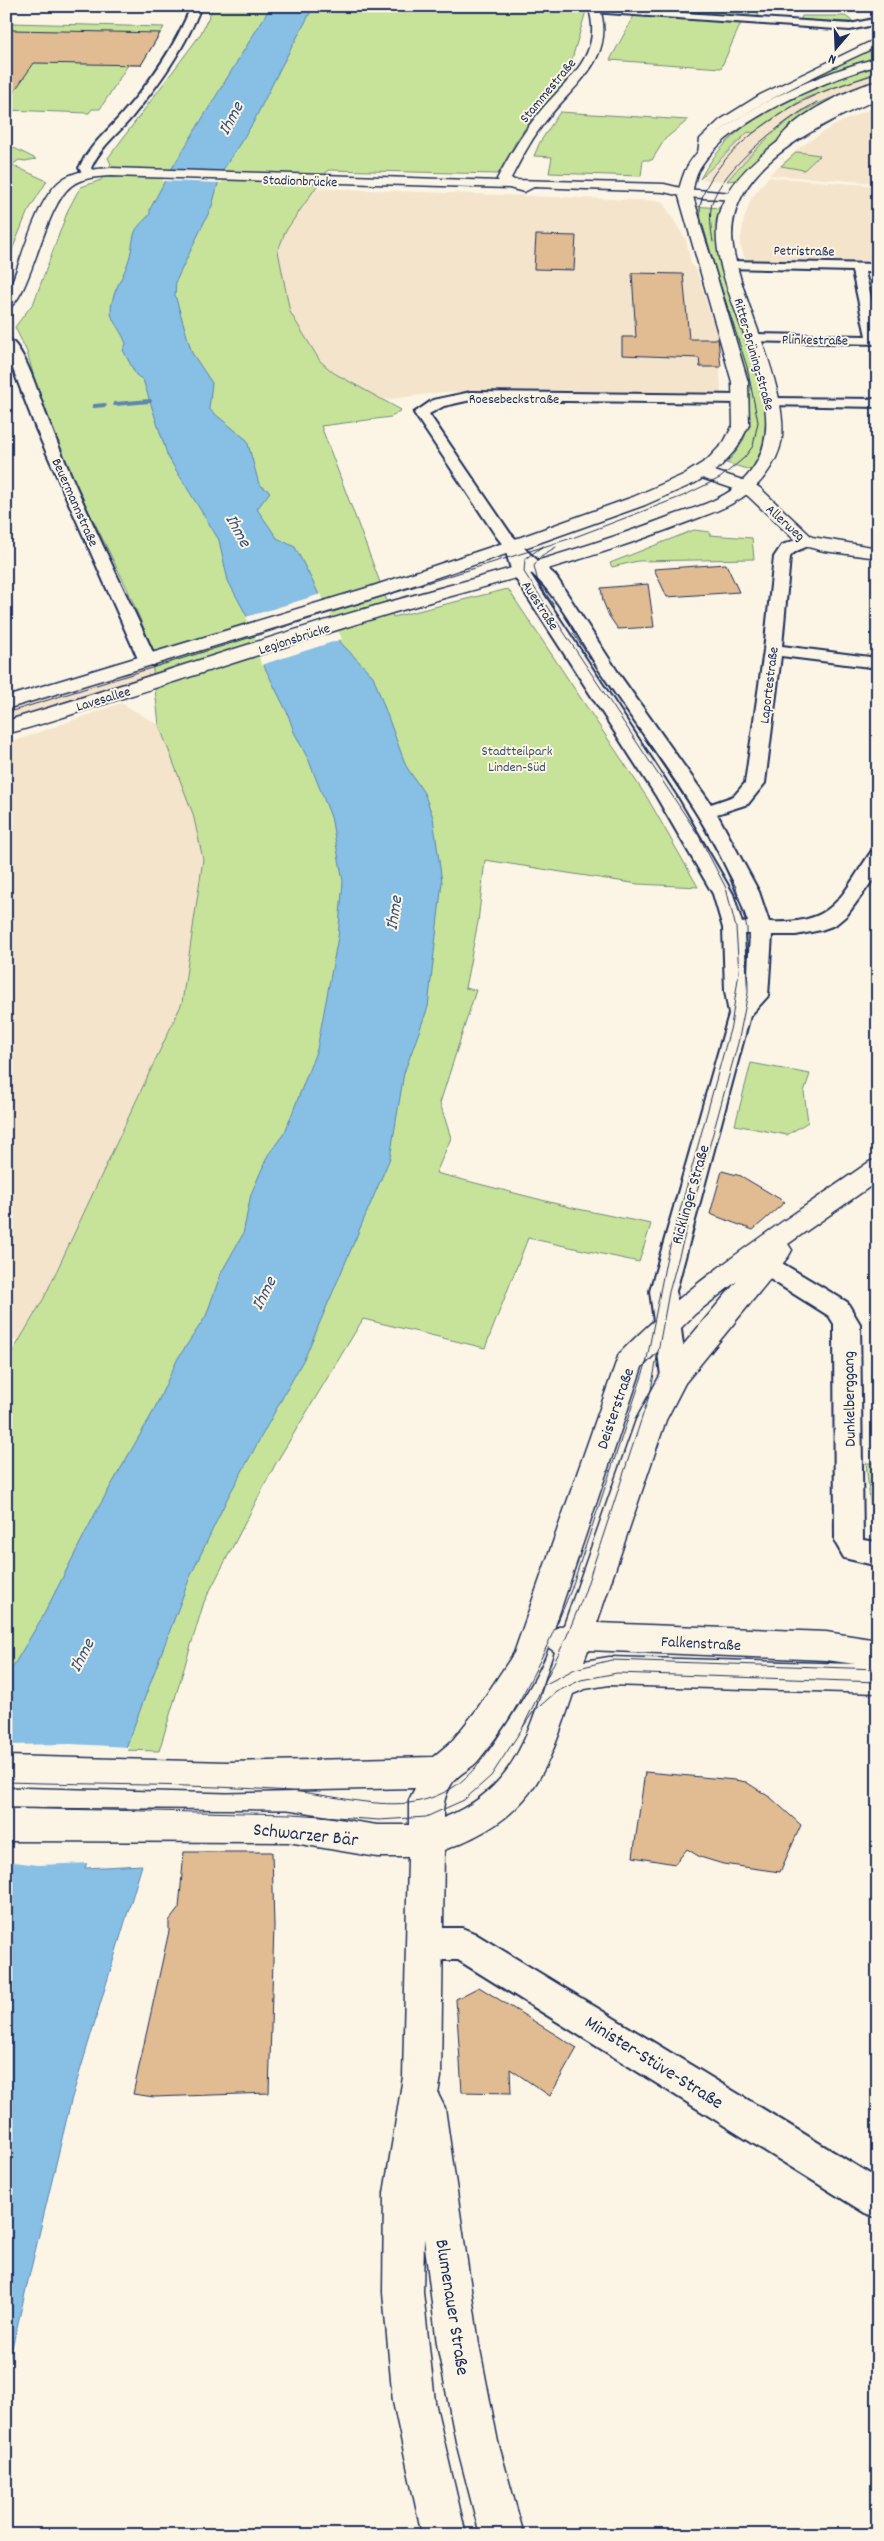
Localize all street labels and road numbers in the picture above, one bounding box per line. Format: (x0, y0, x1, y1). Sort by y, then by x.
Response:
street label: Stammestraße (516, 55, 582, 128)
street label: Stadionbrücke (262, 171, 338, 193)
street label: Petristraße (773, 241, 835, 263)
street label: Ritter-Brüning-Straße (727, 296, 779, 413)
street label: Plinkestraße (782, 330, 848, 352)
street label: Roesebeckstraße (469, 390, 559, 410)
street label: Beuermannstraße (46, 455, 103, 550)
street label: Allerweg (761, 500, 809, 547)
street label: Auestraße (516, 577, 563, 635)
street label: Legionsbrücke (256, 619, 333, 661)
street label: Laportestraße (755, 646, 785, 725)
street label: Lavesallee (74, 682, 133, 718)
street label: Ricklinger Straße (666, 1142, 717, 1247)
street label: Dunkelberggang (838, 1351, 863, 1447)
street label: Deisterstraße (592, 1365, 641, 1453)
street label: Falkenstraße (660, 1631, 742, 1658)
street label: Schwarzer Bär (252, 1818, 359, 1855)
street label: Minister-Stüve-Straße (579, 2010, 728, 2118)
street label: Blumenauer Straße (426, 2238, 475, 2378)

